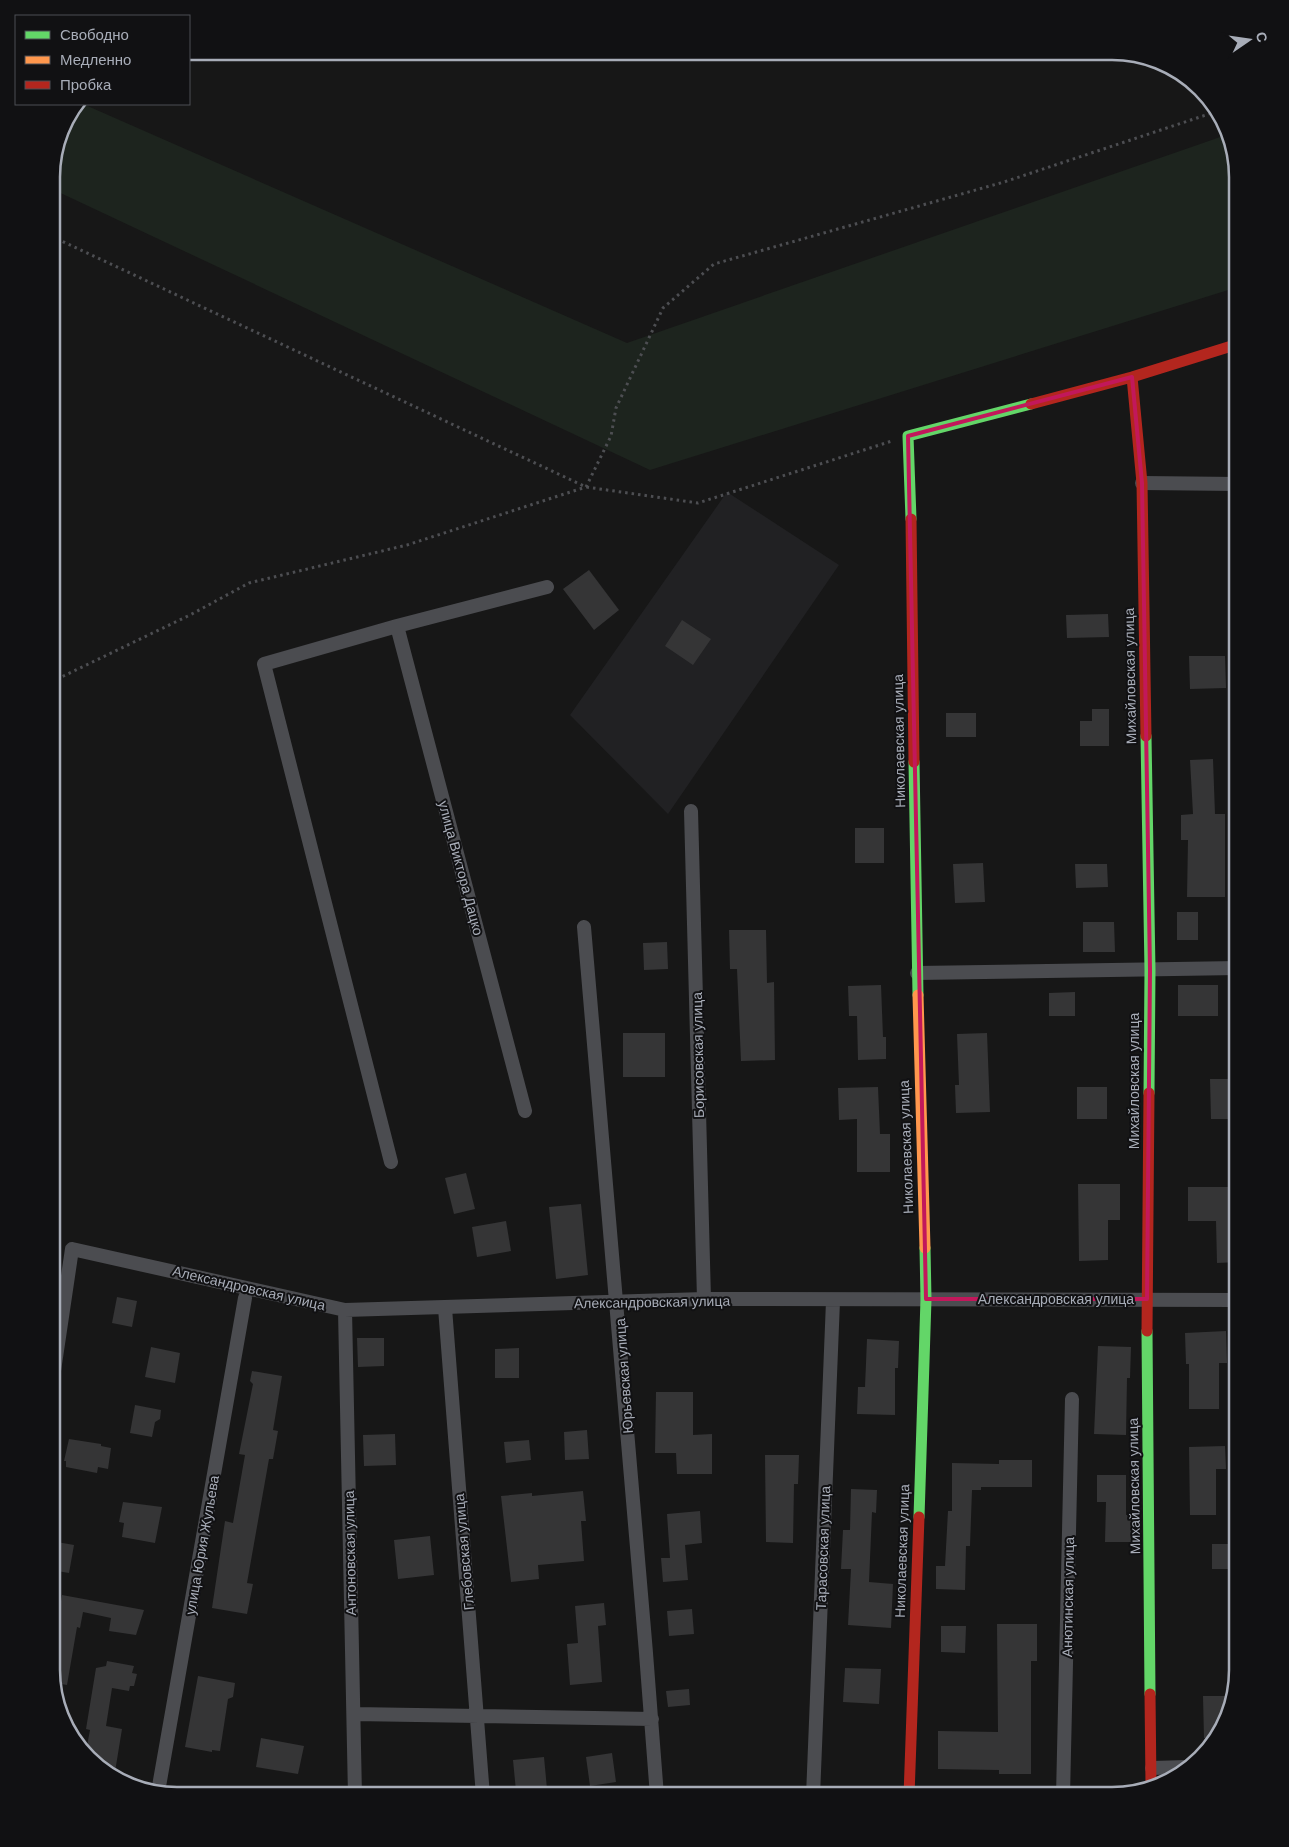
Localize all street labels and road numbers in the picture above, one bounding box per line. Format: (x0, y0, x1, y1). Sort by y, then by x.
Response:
street label: Михайловская улица (1121, 607, 1139, 744)
street label: Николаевская улица (890, 674, 908, 808)
street label: улица Виктора Дацко (435, 799, 487, 937)
street label: Борисовская улица (689, 992, 707, 1118)
street label: Михайловская улица (1126, 1013, 1142, 1149)
street label: Николаевская улица (896, 1080, 916, 1214)
street label: Александровская улица (171, 1263, 327, 1313)
street label: Александровская улица (978, 1291, 1134, 1307)
street label: Александровская улица (574, 1293, 730, 1311)
street label: Юрьевская улица (612, 1318, 636, 1434)
street label: Михайловская улица (1125, 1417, 1143, 1554)
street label: улица Юрия Жульева (182, 1474, 222, 1616)
street label: Николаевская улица (892, 1484, 912, 1618)
street label: Тарасовская улица (813, 1485, 833, 1611)
street label: Антоновская улица (341, 1490, 359, 1616)
street label: Глебовская улица (451, 1493, 477, 1611)
street label: Анютинская улица (1059, 1536, 1077, 1657)

